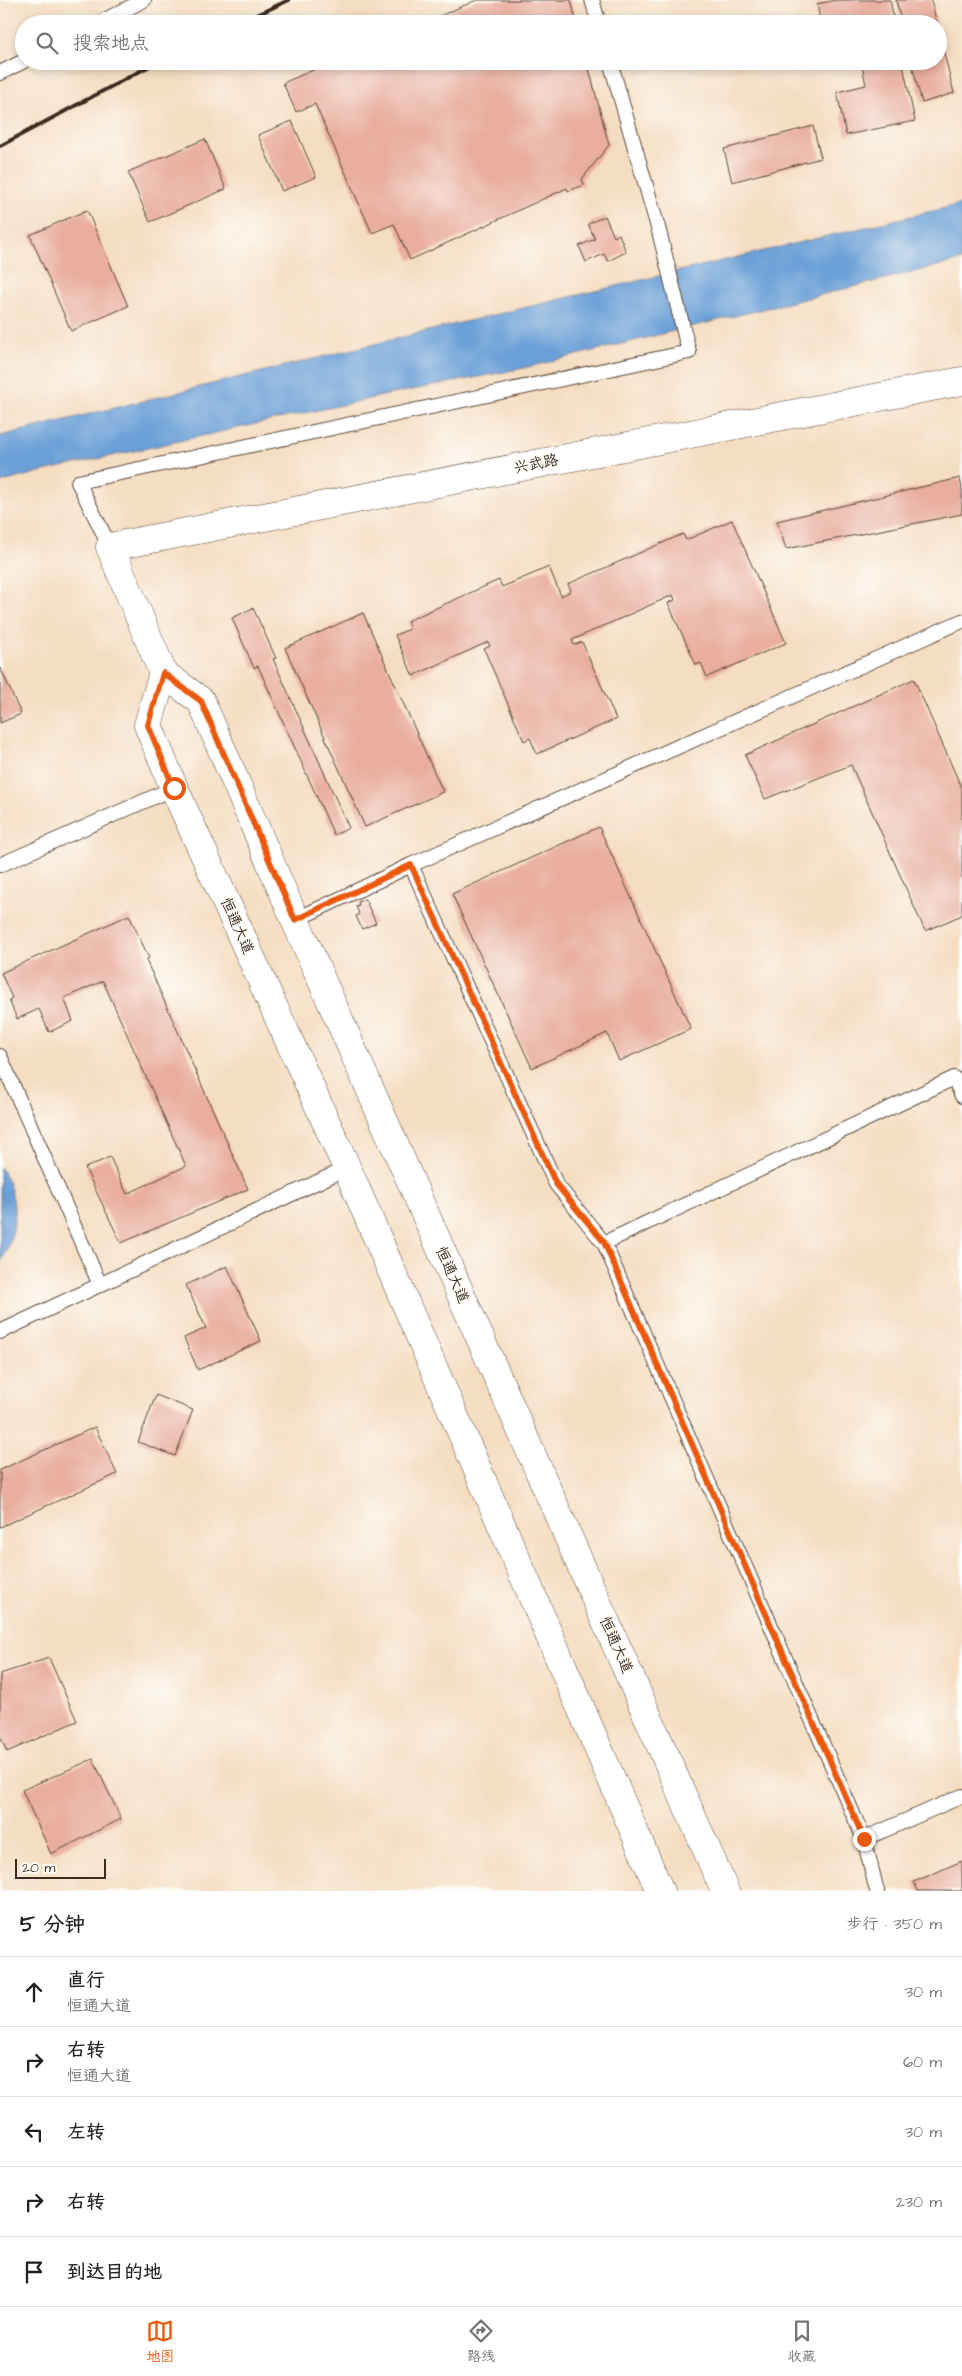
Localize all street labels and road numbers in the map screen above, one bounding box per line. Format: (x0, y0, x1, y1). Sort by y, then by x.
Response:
street label: 兴武路 (512, 449, 560, 479)
street label: 恒通大道 (215, 894, 259, 958)
street label: 恒通大道 (430, 1243, 474, 1307)
street label: 恒通大道 (594, 1613, 638, 1677)

